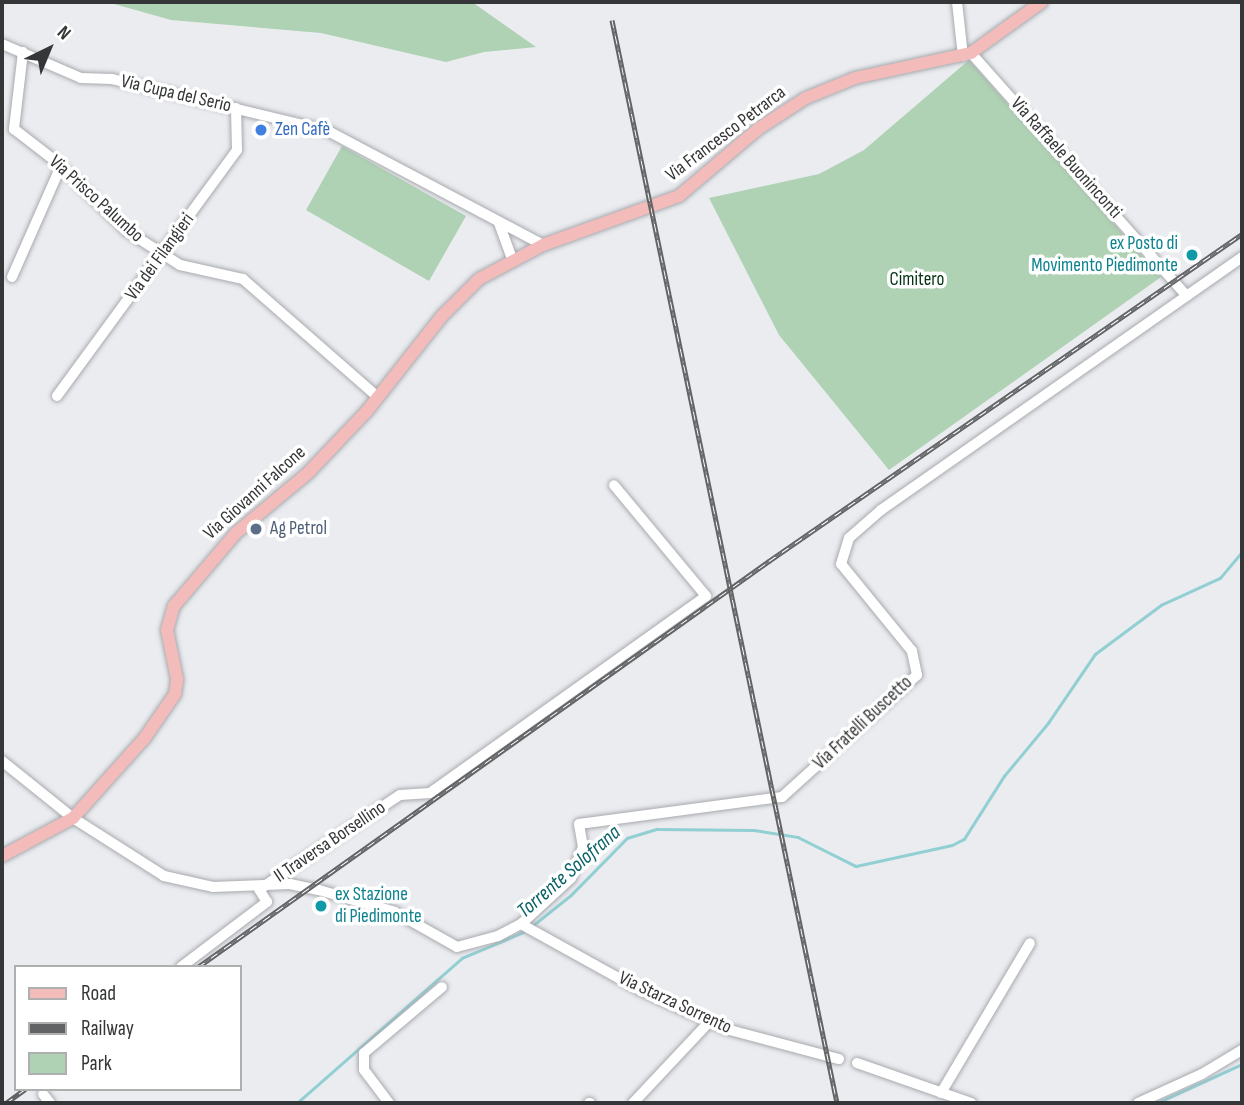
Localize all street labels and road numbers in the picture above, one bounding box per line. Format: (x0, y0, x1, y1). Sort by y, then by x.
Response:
street label: Via Cupa del Serio (119, 70, 233, 118)
street label: Via Francesco Petrarca (662, 81, 790, 187)
street label: Via Raffaele Buoninconti (1006, 93, 1126, 223)
street label: Via Prisco Palumbo (44, 151, 148, 247)
street label: Via dei Filangieri (121, 209, 199, 305)
street label: Via Giovanni Falcone (199, 441, 311, 545)
street label: Via Fratelli Buscetto (809, 671, 917, 775)
street label: II Traversa Borsellino (270, 796, 390, 888)
street label: Via Starza Sorrento (615, 967, 735, 1039)

